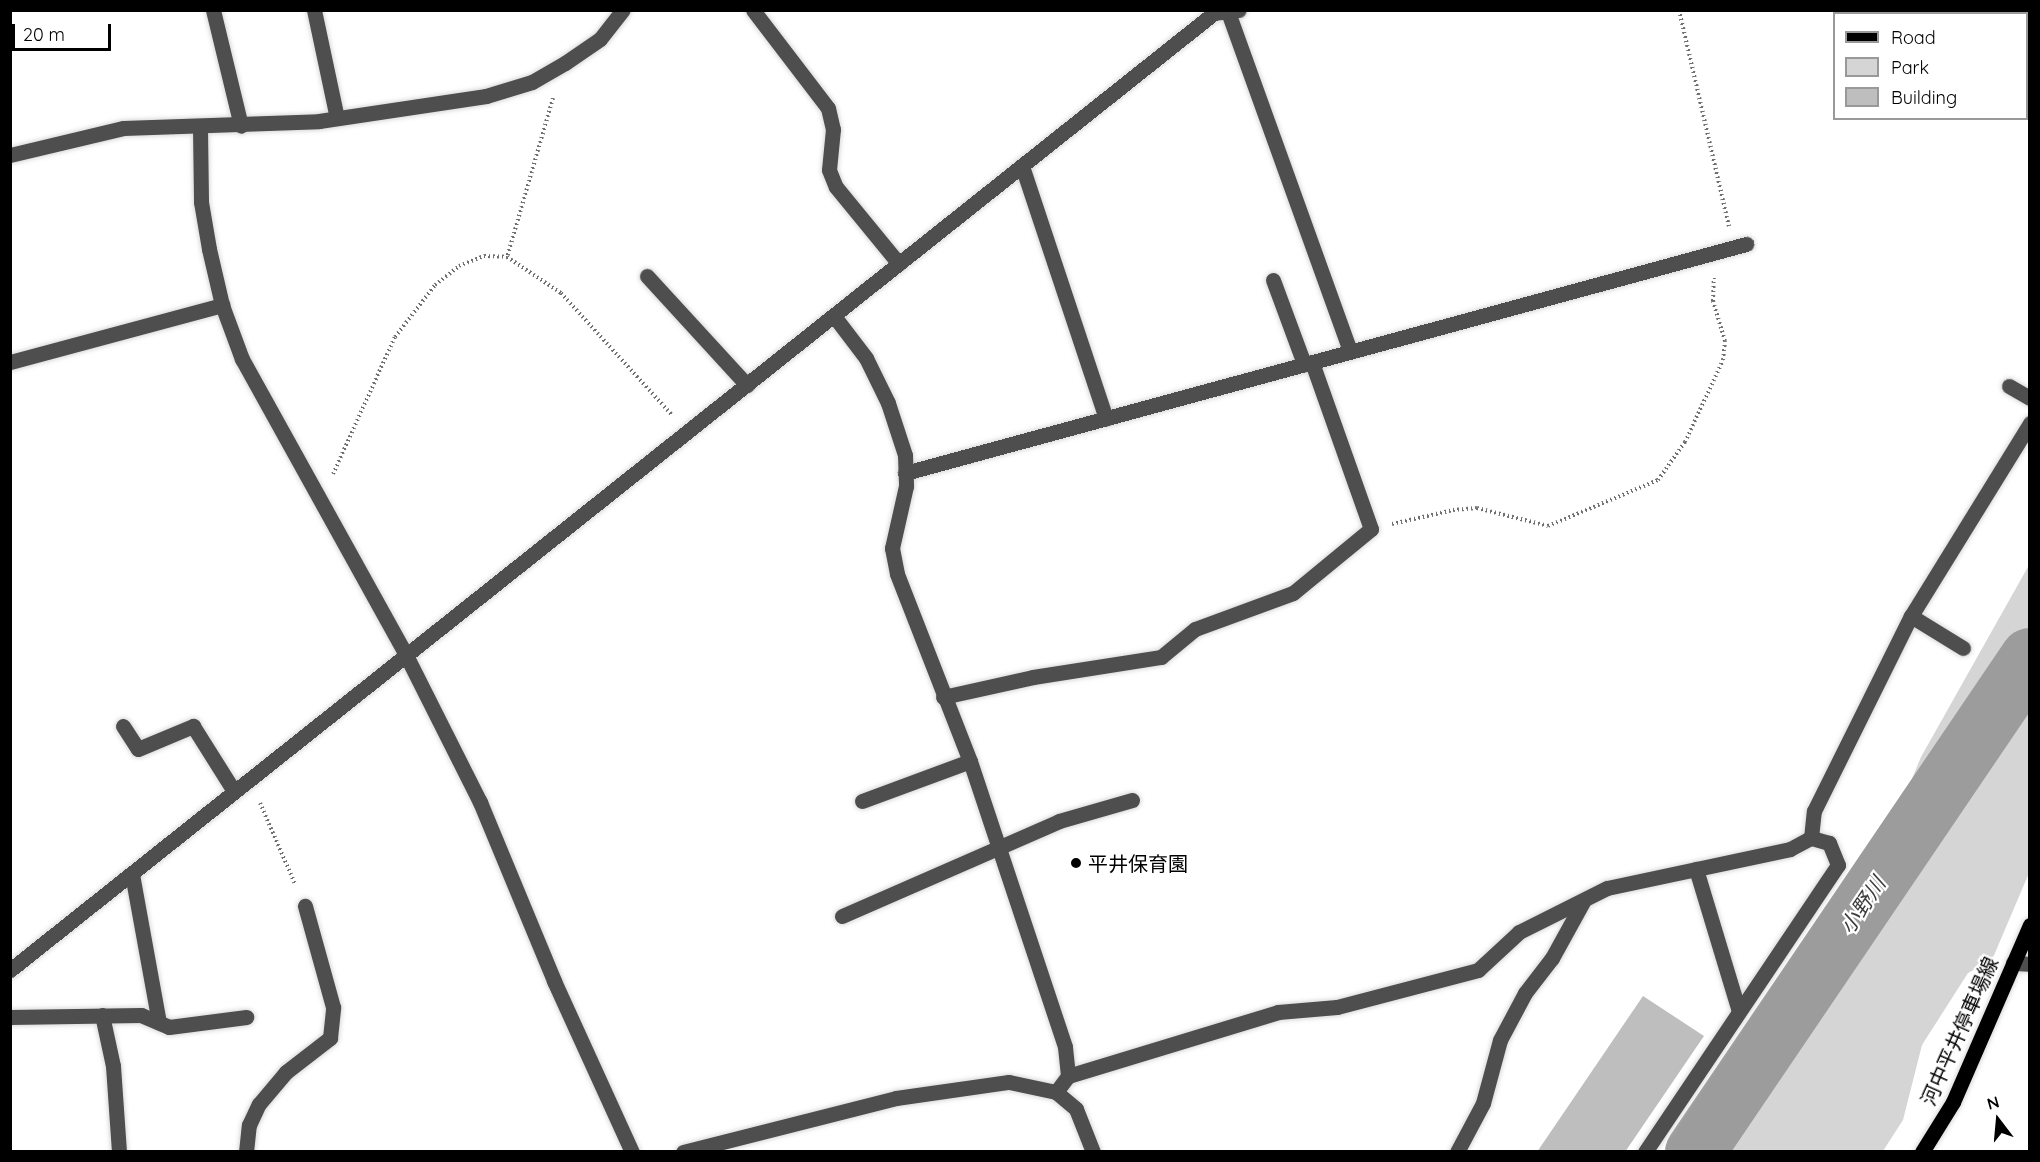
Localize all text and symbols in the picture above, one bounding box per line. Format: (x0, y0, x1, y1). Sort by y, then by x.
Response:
scale bar (15, 12, 114, 50)
legend (1833, 12, 2028, 120)
text: 20 m (23, 23, 65, 46)
text: Road (1891, 26, 1936, 49)
text: Park (1891, 56, 1929, 79)
text: Building (1891, 86, 1957, 109)
place label: 平井保育園 (1088, 851, 1188, 875)
marker: 平井保育園 (1069, 856, 1083, 870)
water label: 小野川 (1834, 872, 1890, 938)
street label: 河中平井停車場線 (1915, 953, 2003, 1109)
north arrow (1968, 1090, 2028, 1150)
text: N (1985, 1091, 2001, 1114)

